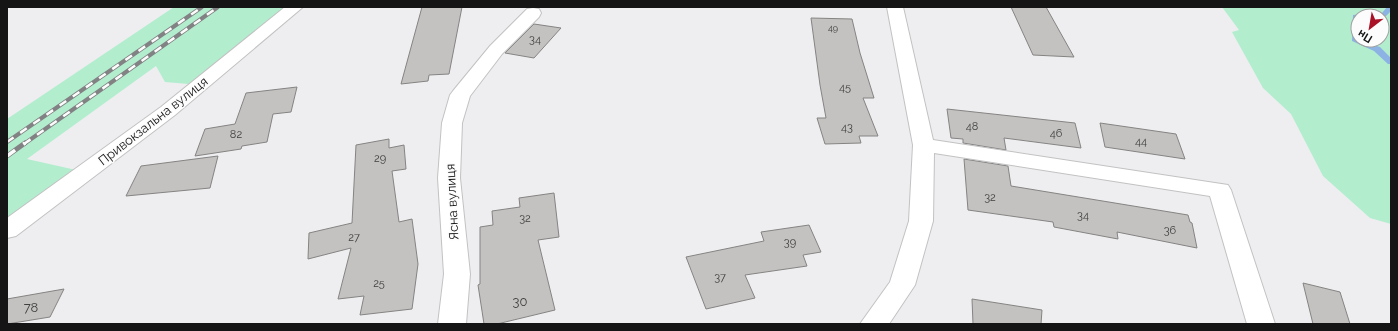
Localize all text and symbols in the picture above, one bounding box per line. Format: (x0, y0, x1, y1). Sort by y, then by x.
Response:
north arrow (1350, 8, 1390, 48)
house number: 49 (828, 23, 838, 33)
text: Пн (1355, 27, 1375, 45)
house number: 34 (529, 33, 541, 46)
street label: Привокзальна вулиця (95, 74, 211, 168)
house number: 45 (839, 81, 851, 94)
house number: 48 (966, 120, 978, 133)
house number: 43 (841, 121, 853, 134)
house number: 46 (1050, 127, 1063, 140)
house number: 82 (230, 128, 242, 141)
house number: 44 (1135, 135, 1147, 148)
house number: 29 (374, 152, 386, 165)
street label: Ясна вулиця (443, 163, 461, 241)
house number: 32 (984, 191, 996, 204)
house number: 34 (1077, 209, 1089, 222)
house number: 32 (519, 212, 531, 225)
house number: 36 (1164, 224, 1177, 237)
house number: 27 (348, 231, 360, 244)
house number: 39 (784, 236, 796, 249)
house number: 37 (714, 271, 726, 284)
house number: 25 (373, 277, 385, 290)
house number: 30 (513, 294, 527, 309)
house number: 78 (24, 300, 39, 315)

